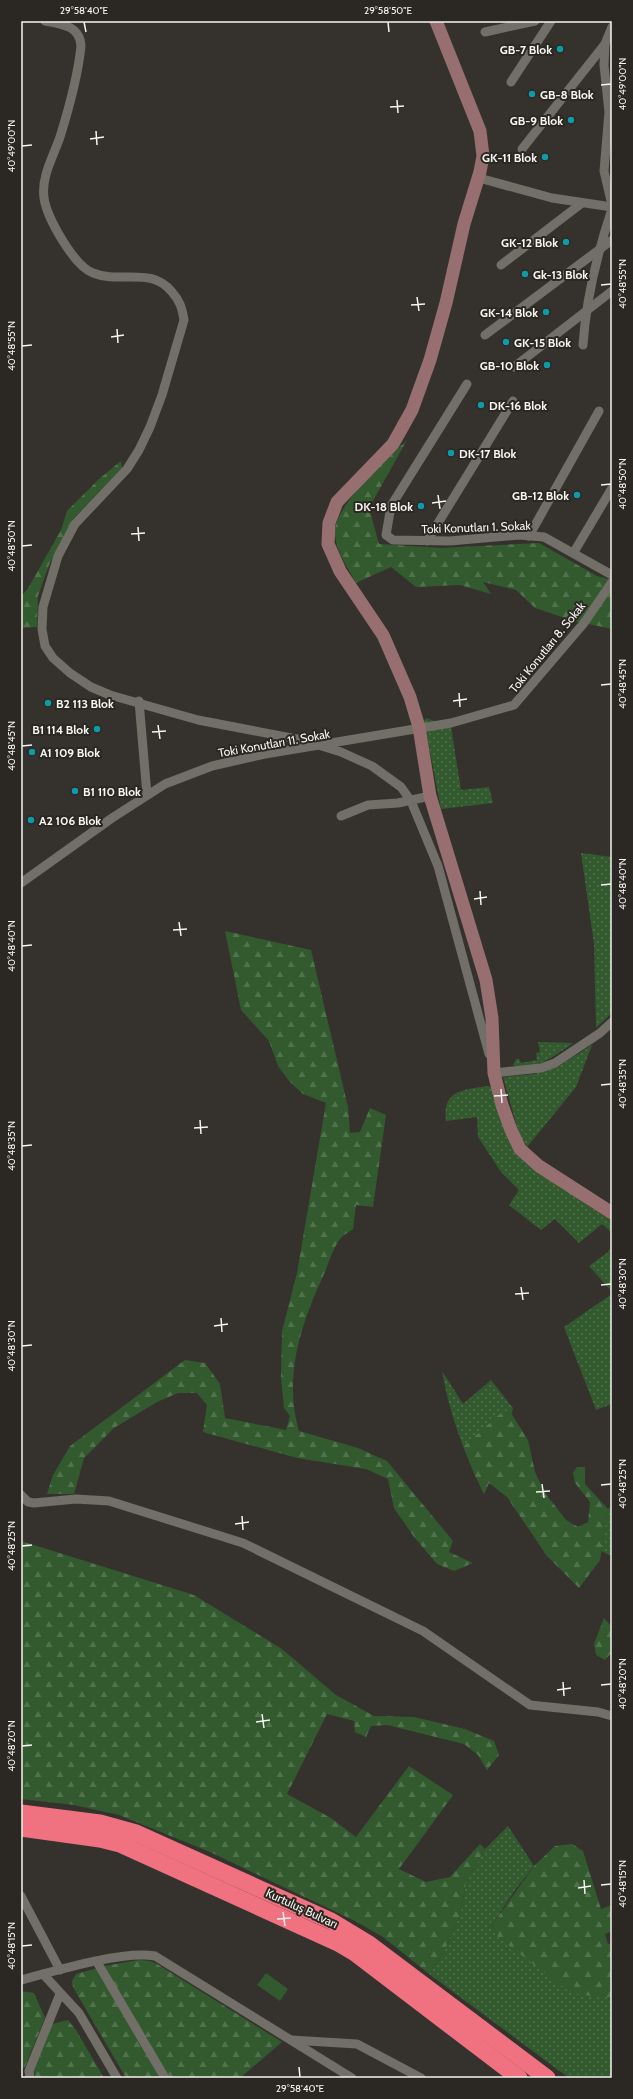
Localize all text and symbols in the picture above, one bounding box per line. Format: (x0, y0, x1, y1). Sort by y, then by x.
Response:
text: 29°58'40"E (60, 4, 109, 17)
text: 29°58'50"E (364, 4, 413, 17)
place label: GB-7 Blok (500, 42, 552, 57)
marker: GB-7 Blok (555, 44, 565, 54)
text: 40°49'00"N (616, 58, 629, 110)
place label: GB-8 Blok (540, 87, 594, 102)
marker: GB-8 Blok (527, 89, 537, 99)
place label: GB-9 Blok (510, 113, 563, 128)
marker: GB-9 Blok (566, 115, 576, 125)
text: 40°49'00"N (5, 120, 18, 172)
place label: GK-11 Blok (482, 150, 537, 165)
marker: GK-11 Blok (540, 152, 550, 162)
place label: GK-12 Blok (501, 235, 558, 250)
marker: GK-12 Blok (561, 237, 571, 247)
text: 40°48'55"N (616, 259, 629, 309)
place label: Gk-13 Blok (533, 267, 588, 282)
marker: Gk-13 Blok (520, 269, 530, 279)
place label: GK-14 Blok (480, 305, 538, 320)
marker: GK-14 Blok (541, 307, 551, 317)
text: 40°48'55"N (5, 321, 18, 371)
place label: GK-15 Blok (514, 335, 571, 350)
marker: GK-15 Blok (501, 337, 511, 347)
place label: GB-10 Blok (480, 358, 539, 373)
marker: GB-10 Blok (542, 360, 552, 370)
place label: DK-16 Blok (489, 398, 547, 413)
marker: DK-16 Blok (476, 400, 486, 410)
place label: DK-17 Blok (459, 446, 517, 461)
marker: DK-17 Blok (446, 448, 456, 458)
text: 40°48'50"N (616, 458, 629, 510)
place label: GB-12 Blok (512, 488, 569, 503)
marker: GB-12 Blok (572, 490, 582, 500)
place label: DK-18 Blok (355, 499, 413, 514)
marker: DK-18 Blok (416, 501, 426, 511)
street label: Toki Konutları 1. Sokak (421, 518, 532, 536)
text: 40°48'50"N (5, 520, 18, 572)
street label: Toki Konutları 8. Sokak (506, 598, 589, 696)
text: 40°48'45"N (616, 659, 629, 709)
place label: B2 113 Blok (56, 696, 114, 711)
marker: B2 113 Blok (43, 698, 53, 708)
text: 40°48'45"N (5, 721, 18, 771)
place label: B1 114 Blok (32, 722, 89, 737)
marker: B1 114 Blok (92, 724, 102, 734)
street label: Toki Konutları 11. Sokak (217, 726, 332, 760)
place label: A1 109 Blok (40, 745, 100, 760)
marker: A1 109 Blok (27, 747, 37, 757)
place label: B1 110 Blok (83, 784, 141, 799)
marker: B1 110 Blok (70, 786, 80, 796)
place label: A2 106 Blok (39, 813, 101, 828)
marker: A2 106 Blok (26, 815, 36, 825)
text: 40°48'40"N (616, 858, 629, 910)
text: 40°48'40"N (5, 920, 18, 972)
text: 40°48'35"N (616, 1059, 629, 1109)
text: 40°48'35"N (5, 1121, 18, 1171)
text: 40°48'30"N (616, 1258, 629, 1310)
text: 40°48'30"N (5, 1320, 18, 1372)
text: 40°48'25"N (616, 1459, 629, 1509)
text: 40°48'25"N (5, 1521, 18, 1571)
text: 40°48'20"N (616, 1658, 629, 1710)
text: 40°48'20"N (5, 1720, 18, 1772)
text: 40°48'15"N (616, 1860, 629, 1908)
street label: Kurtuluş Bulvarı (264, 1885, 340, 1931)
text: 40°48'15"N (5, 1922, 18, 1970)
text: 29°58'40"E (276, 2082, 325, 2095)

